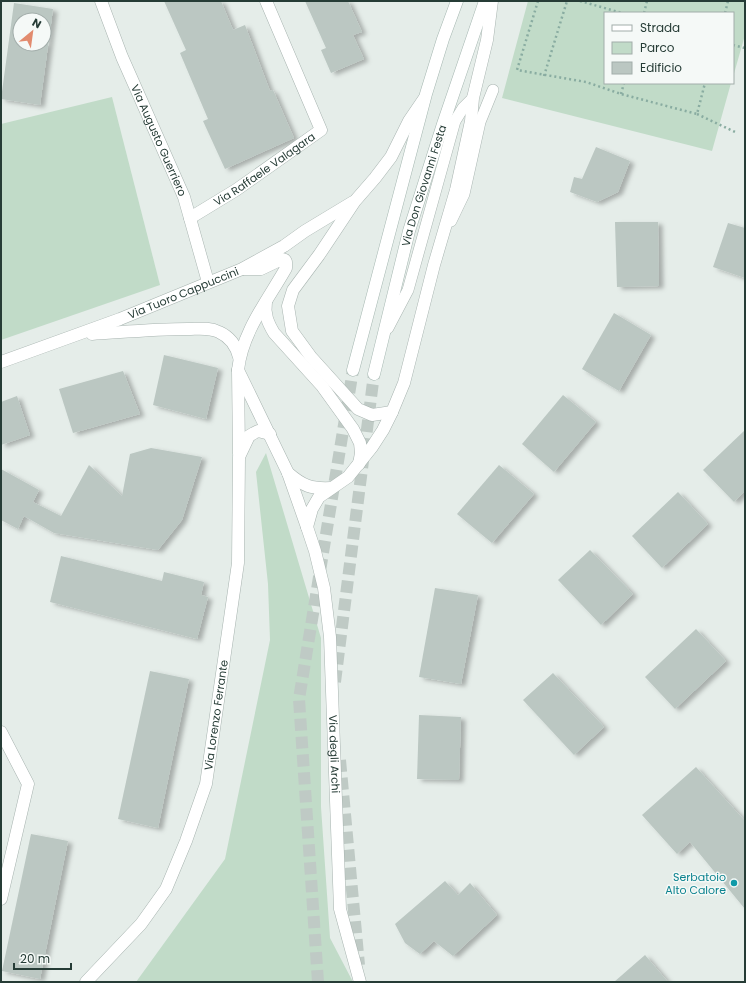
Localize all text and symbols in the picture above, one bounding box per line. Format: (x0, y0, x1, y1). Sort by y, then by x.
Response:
north arrow (12, 12, 52, 52)
legend (604, 12, 734, 84)
text: N (29, 14, 44, 32)
text: Strada (640, 19, 680, 36)
text: Parco (640, 39, 675, 56)
text: Edificio (640, 59, 682, 76)
street label: Via Augusto Guerriero (127, 82, 191, 199)
street label: Via Don Giovanni Festa (398, 123, 450, 248)
street label: Via Raffaele Valagara (211, 129, 318, 210)
street label: Via Tuoro Cappuccini (126, 263, 241, 323)
street label: Via Lorenzo Ferrante (200, 659, 232, 771)
street label: Via degli Archi (325, 715, 344, 794)
place label: Serbatoio Alto Calore (665, 869, 726, 898)
marker: Serbatoio Alto Calore (729, 878, 739, 888)
scale bar (14, 945, 71, 971)
text: 20 m (20, 950, 50, 967)

